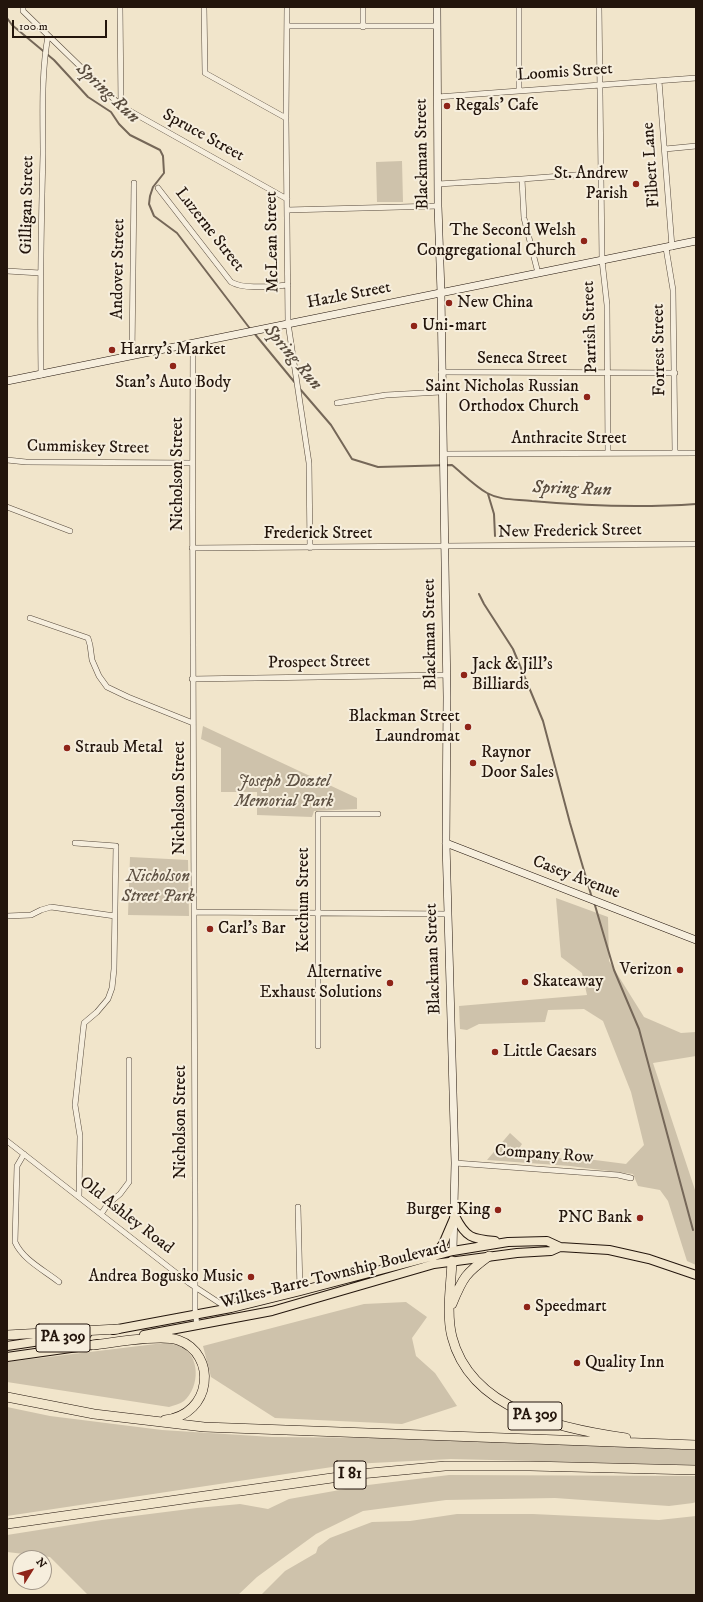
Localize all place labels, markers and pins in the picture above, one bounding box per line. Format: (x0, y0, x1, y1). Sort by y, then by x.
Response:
place label: Regals' Cafe (455, 96, 538, 116)
marker: Regals' Cafe (442, 101, 452, 111)
place label: St. Andrew Parish (554, 164, 628, 204)
marker: St. Andrew Parish (631, 179, 641, 189)
place label: The Second Welsh Congregational Church (417, 221, 576, 261)
marker: The Second Welsh Congregational Church (579, 236, 589, 246)
place label: New China (457, 293, 533, 313)
marker: New China (444, 298, 454, 308)
place label: Uni-mart (422, 316, 487, 336)
marker: Uni-mart (409, 321, 419, 331)
place label: Harry's Market (120, 340, 226, 360)
marker: Harry's Market (107, 345, 117, 355)
marker: Stan's Auto Body (168, 361, 178, 371)
place label: Stan's Auto Body (115, 373, 231, 393)
place label: Saint Nicholas Russian Orthodox Church (425, 377, 579, 417)
marker: Saint Nicholas Russian Orthodox Church (582, 392, 592, 402)
place label: Jack & Jill's Billiards (472, 655, 553, 695)
marker: Jack & Jill's Billiards (459, 670, 469, 680)
place label: Blackman Street Laundromat (349, 707, 460, 747)
marker: Blackman Street Laundromat (463, 722, 473, 732)
place label: Straub Metal (75, 738, 163, 758)
marker: Straub Metal (62, 743, 72, 753)
place label: Raynor Door Sales (481, 743, 554, 783)
marker: Raynor Door Sales (468, 758, 478, 768)
place label: Carl's Bar (218, 919, 286, 939)
marker: Carl's Bar (205, 924, 215, 934)
place label: Verizon (620, 960, 672, 980)
place label: Alternative Exhaust Solutions (259, 963, 382, 1003)
marker: Verizon (675, 965, 685, 975)
place label: Skateaway (533, 972, 603, 992)
marker: Skateaway (520, 977, 530, 987)
marker: Alternative Exhaust Solutions (385, 978, 395, 988)
place label: Little Caesars (503, 1042, 597, 1062)
marker: Little Caesars (490, 1047, 500, 1057)
place label: Burger King (406, 1200, 490, 1220)
marker: Burger King (493, 1205, 503, 1215)
place label: PNC Bank (558, 1208, 632, 1228)
marker: PNC Bank (635, 1213, 645, 1223)
place label: Andrea Bogusko Music (88, 1267, 243, 1287)
marker: Andrea Bogusko Music (246, 1272, 256, 1282)
place label: Speedmart (535, 1297, 607, 1317)
marker: Speedmart (522, 1302, 532, 1312)
place label: Quality Inn (585, 1353, 664, 1373)
marker: Quality Inn (572, 1358, 582, 1368)

